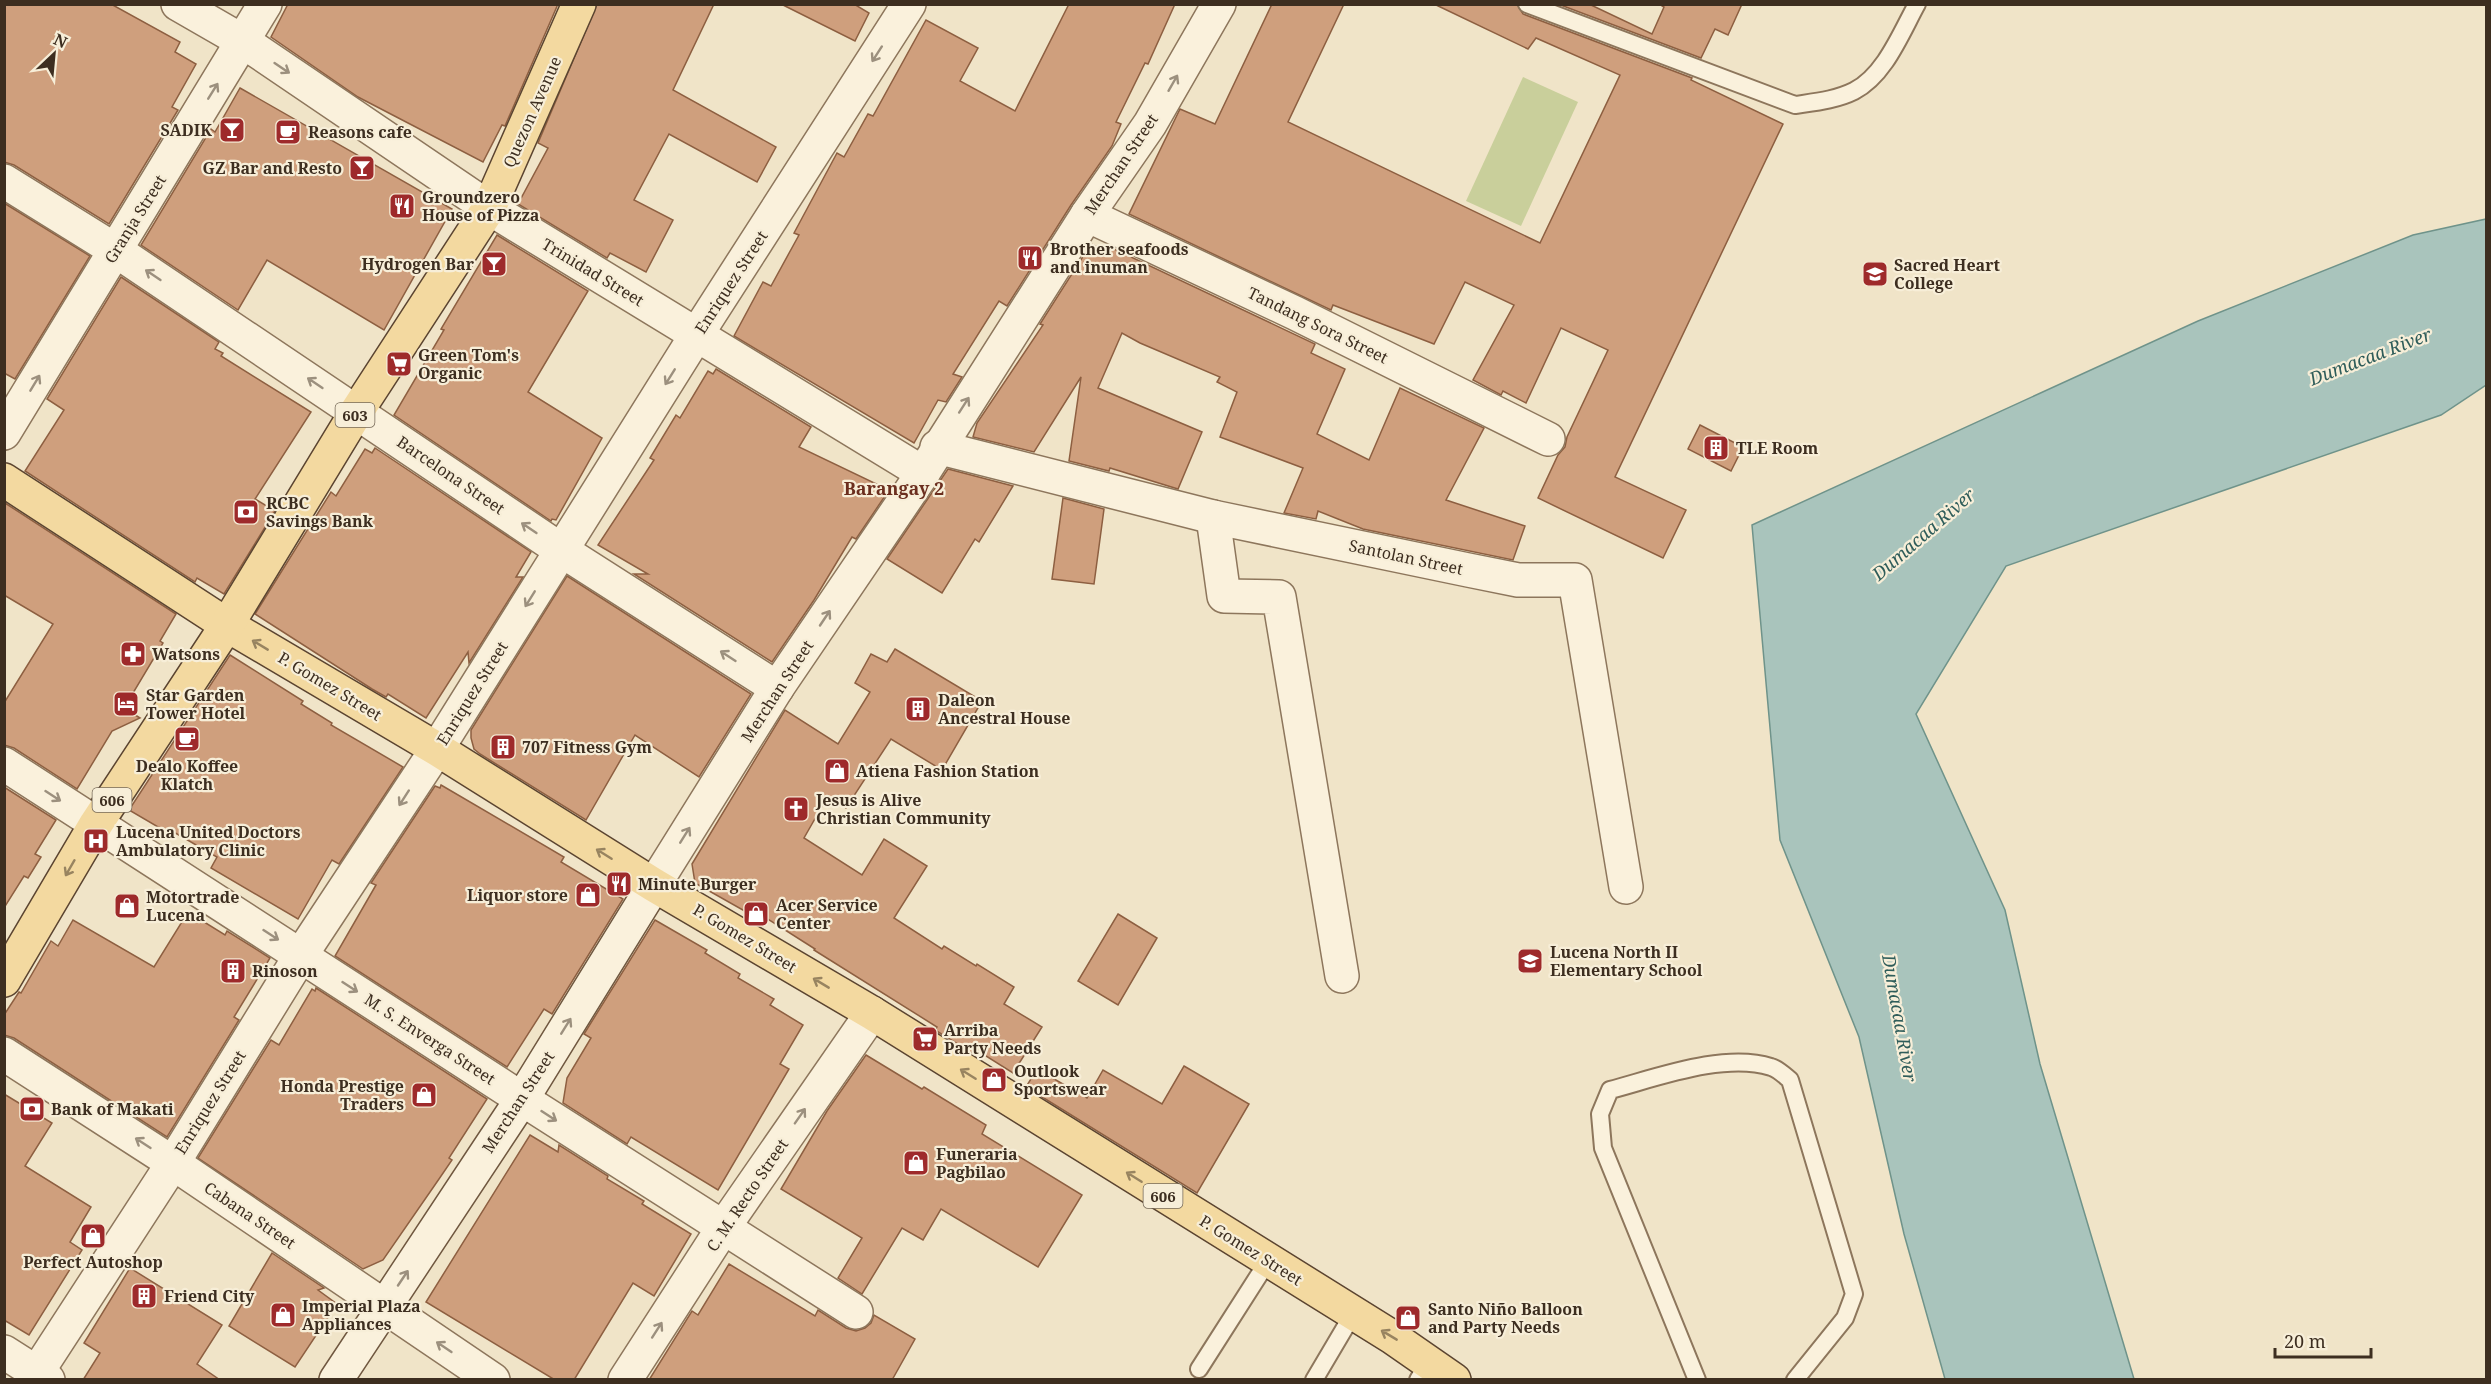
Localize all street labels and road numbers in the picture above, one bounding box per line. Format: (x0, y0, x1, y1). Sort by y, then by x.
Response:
street label: Quezon Avenue (498, 53, 566, 171)
street label: Merchan Street (1079, 109, 1163, 219)
street label: Granja Street (99, 170, 171, 267)
street label: Enriquez Street (690, 226, 773, 338)
street label: Trinidad Street (538, 233, 648, 311)
street label: Tandang Sora Street (1244, 281, 1392, 369)
road number: 603 (336, 403, 374, 427)
street label: Barcelona Street (393, 431, 510, 519)
street label: Santolan Street (1347, 534, 1465, 580)
street label: Merchan Street (736, 636, 818, 746)
street label: Enriquez Street (431, 637, 513, 749)
street label: P. Gomez Street (274, 646, 386, 726)
road number: 606 (92, 788, 132, 812)
street label: P. Gomez Street (689, 898, 801, 978)
street label: M. S. Enverga Street (360, 988, 500, 1090)
street label: Enriquez Street (169, 1046, 251, 1158)
street label: Merchan Street (477, 1047, 559, 1157)
street label: C. M. Recto Street (701, 1134, 793, 1256)
street label: Cabana Street (200, 1176, 300, 1254)
road number: 606 (1144, 1184, 1182, 1208)
street label: P. Gomez Street (1195, 1210, 1307, 1291)

